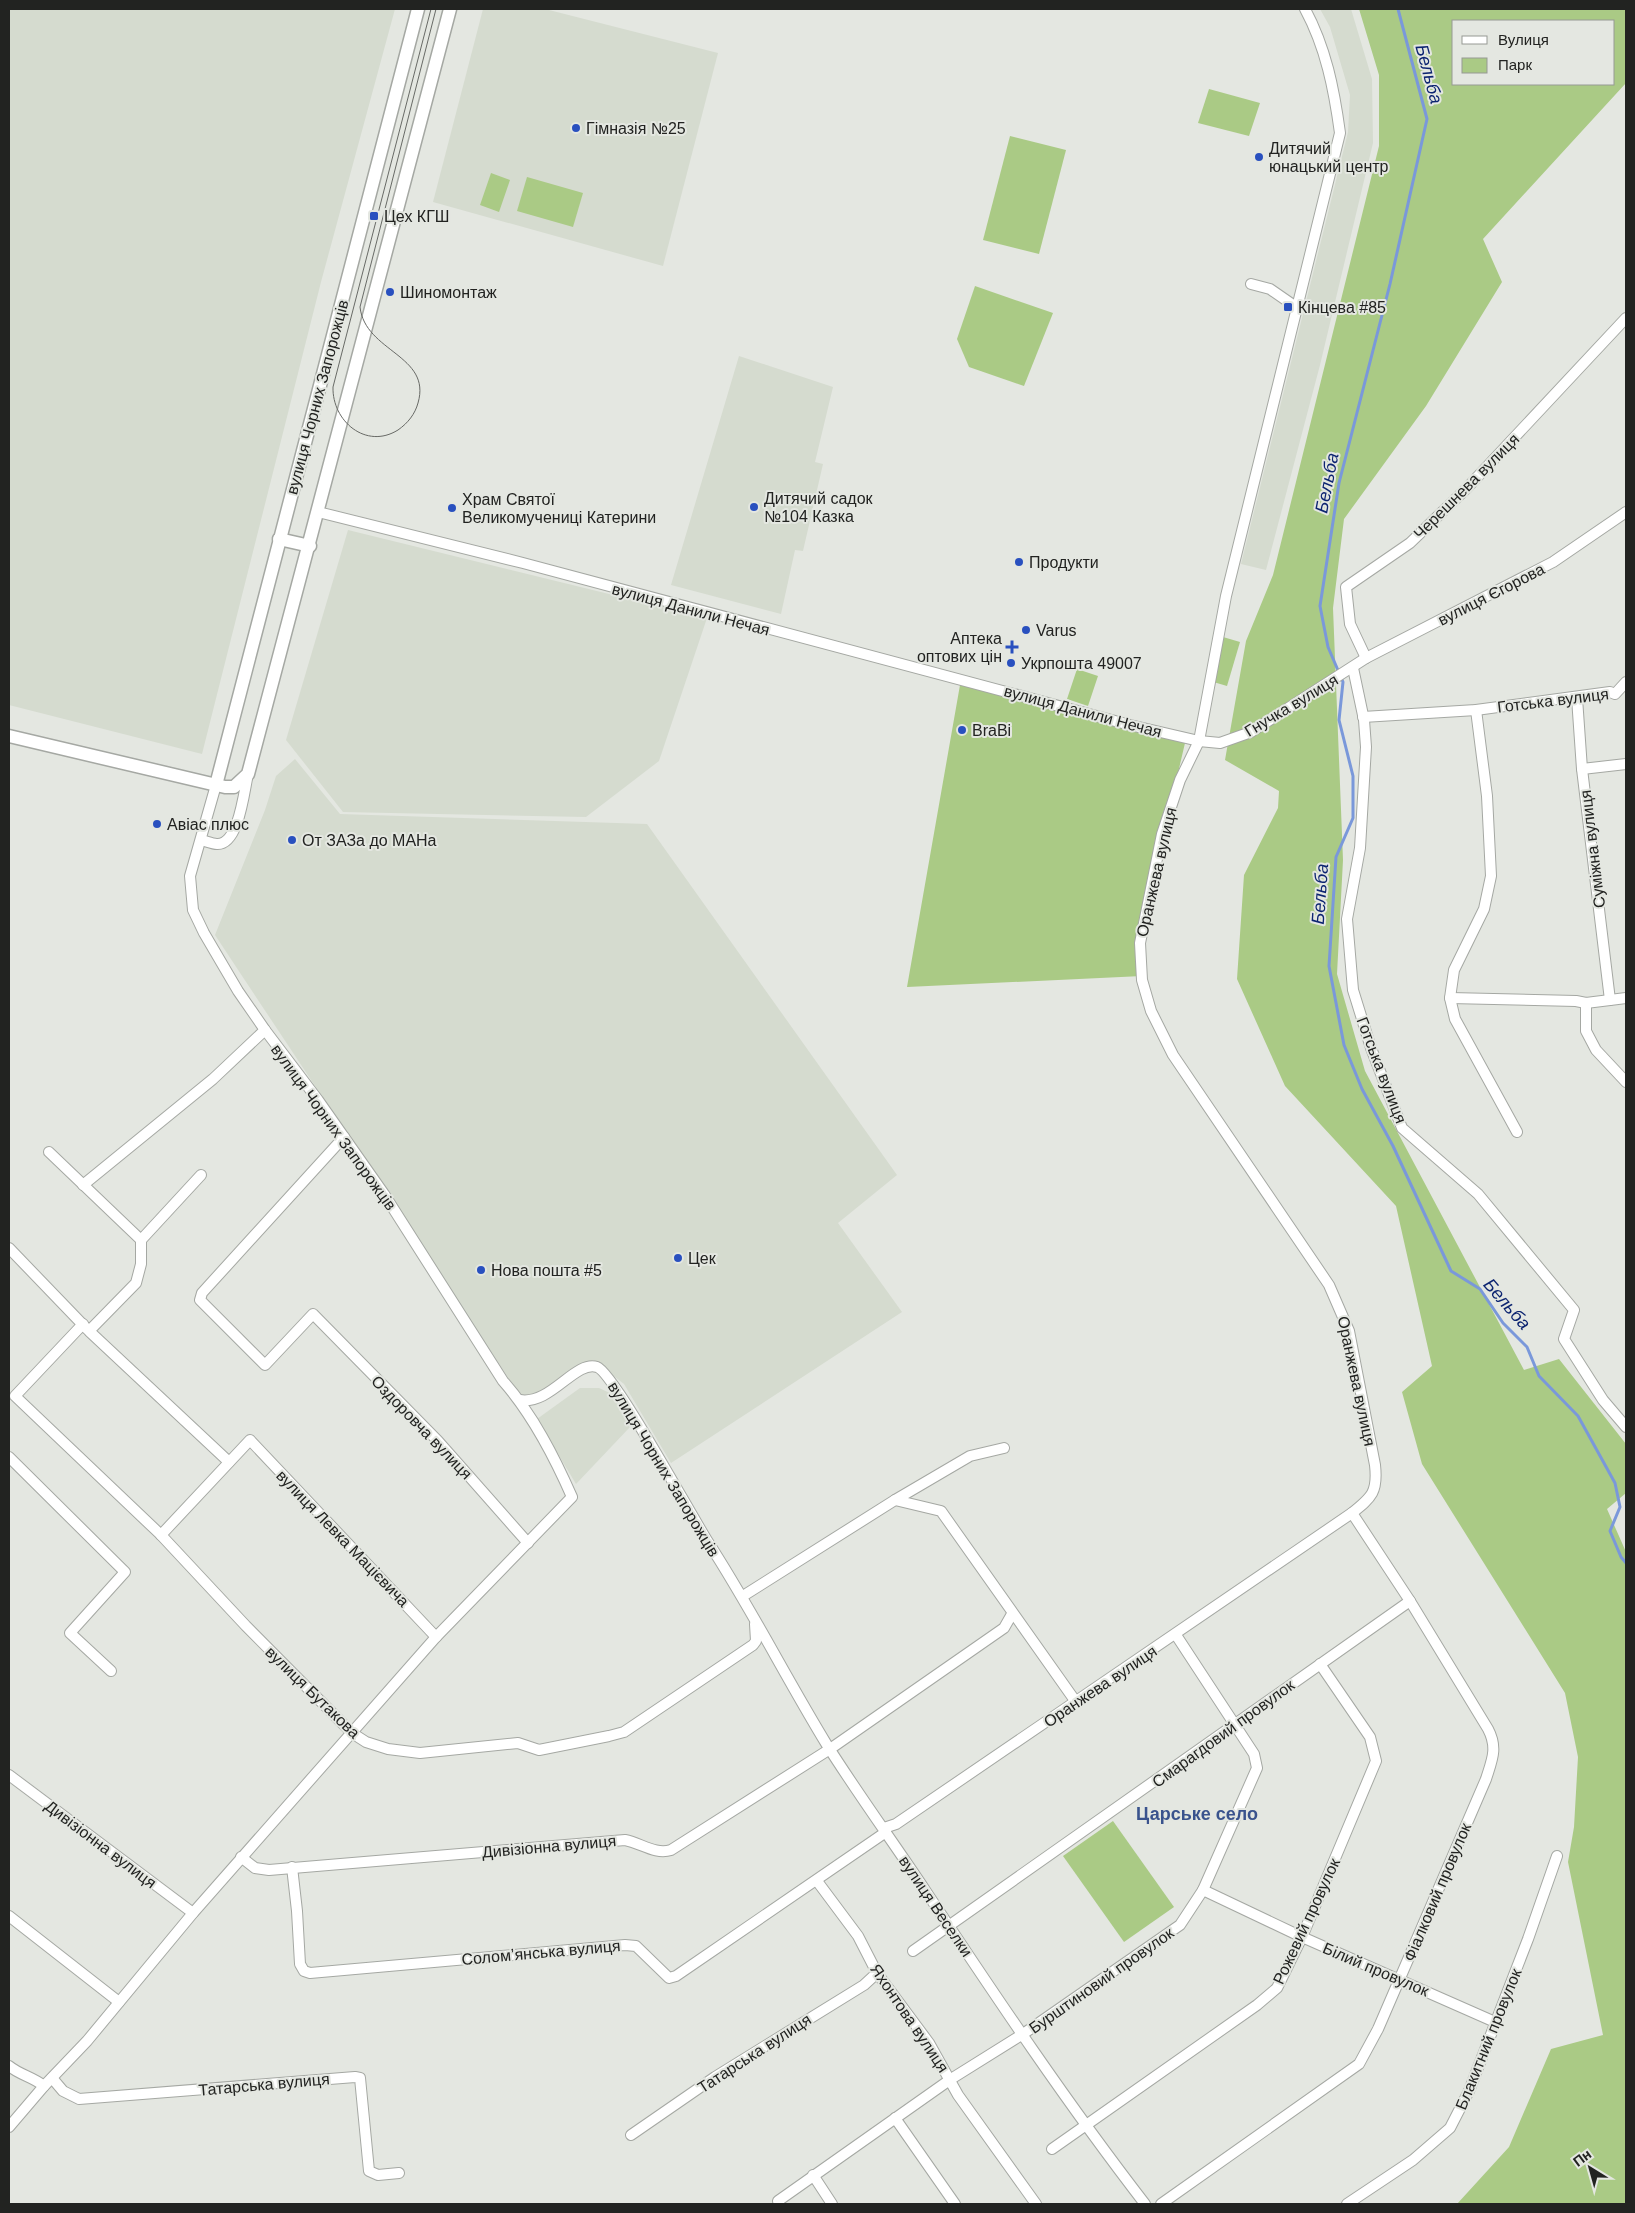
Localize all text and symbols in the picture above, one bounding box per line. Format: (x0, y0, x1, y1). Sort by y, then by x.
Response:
legend (1452, 20, 1615, 85)
text: Вулиця (1498, 31, 1549, 48)
water label: Бельба (1411, 42, 1447, 106)
text: Парк (1498, 56, 1532, 73)
place label: Гімназія №25 (586, 120, 686, 137)
marker: Гімназія №25 (570, 122, 582, 134)
place label: Дитячий юнацький центр (1269, 140, 1389, 175)
marker: Дитячий юнацький центр (1253, 151, 1265, 163)
place label: Цех КГШ (384, 208, 449, 225)
marker: Цех КГШ (368, 210, 380, 222)
place label: Шиномонтаж (400, 284, 497, 301)
marker: Шиномонтаж (384, 286, 396, 298)
street label: вулиця Чорних Запорожців (283, 298, 352, 496)
place label: Кінцева #85 (1298, 299, 1386, 316)
marker: Кінцева #85 (1282, 301, 1294, 313)
street label: Черешнева вулиця (1410, 430, 1522, 542)
water label: Бельба (1311, 451, 1343, 515)
place label: Дитячий садок №104 Казка (764, 490, 874, 525)
place label: Храм Святої Великомучениці Катерини (462, 491, 656, 526)
marker: Дитячий садок №104 Казка (748, 501, 760, 513)
marker: Храм Святої Великомучениці Катерини (446, 502, 458, 514)
place label: Продукти (1029, 554, 1099, 571)
marker: Продукти (1013, 556, 1025, 568)
street label: вулиця Єгорова (1435, 560, 1547, 629)
street label: вулиця Данили Нечая (610, 580, 771, 639)
place label: Varus (1036, 622, 1077, 639)
marker: Varus (1020, 624, 1032, 636)
place label: Аптека оптових цін (917, 630, 1002, 665)
marker: Аптека оптових цін (1006, 641, 1018, 653)
place label: Укрпошта 49007 (1021, 655, 1142, 672)
marker: Укрпошта 49007 (1005, 657, 1017, 669)
street label: Гнучка вулиця (1242, 671, 1341, 740)
street label: вулиця Данили Нечая (1002, 682, 1163, 741)
street label: Готська вулиця (1496, 685, 1610, 716)
place label: BraBi (972, 722, 1011, 739)
marker: BraBi (956, 724, 968, 736)
street label: Суміжна вулиця (1577, 789, 1608, 909)
street label: Оранжева вулиця (1133, 806, 1180, 938)
place label: Авіас плюс (167, 816, 249, 833)
marker: Авіас плюс (151, 818, 163, 830)
place label: От ЗАЗа до МАНа (302, 832, 437, 849)
marker: От ЗАЗа до МАНа (286, 834, 298, 846)
water label: Бельба (1308, 863, 1332, 925)
street label: Готська вулиця (1353, 1015, 1410, 1126)
street label: вулиця Чорних Запорожців (268, 1041, 399, 1213)
place label: Цек (688, 1250, 717, 1267)
marker: Цек (672, 1252, 684, 1264)
place label: Нова пошта #5 (491, 1262, 602, 1279)
marker: Нова пошта #5 (475, 1264, 487, 1276)
water label: Бельба (1479, 1274, 1535, 1334)
street label: Оранжева вулиця (1334, 1315, 1379, 1448)
street label: Оздоровча вулиця (368, 1372, 475, 1482)
street label: вулиця Чорних Запорожців (605, 1379, 723, 1560)
street label: вулиця Левка Мацієвича (273, 1467, 412, 1610)
street label: Оранжева вулиця (1041, 1642, 1160, 1730)
street label: вулиця Бутакова (262, 1643, 363, 1742)
street label: Смарагдовий провулок (1149, 1676, 1298, 1791)
street label: Дивізіонна вулиця (42, 1797, 160, 1892)
district label: Царське село (1136, 1804, 1258, 1824)
street label: Фіалковий провулок (1401, 1820, 1475, 1964)
street label: Дивізіонна вулиця (481, 1832, 617, 1861)
street label: вулиця Веселки (896, 1853, 976, 1960)
street label: Рожевий провулок (1270, 1855, 1343, 1987)
street label: Бурштиновий провулок (1026, 1923, 1178, 2037)
street label: Соломʼянська вулиця (461, 1937, 621, 1968)
street label: Білий провулок (1320, 1939, 1432, 2000)
street label: Яхонтова вулиця (867, 1961, 952, 2076)
street label: Блакитний провулок (1452, 1965, 1525, 2112)
street label: Татарська вулиця (695, 2010, 814, 2096)
street label: Татарська вулиця (198, 2070, 330, 2099)
north arrow (1565, 2143, 1615, 2193)
text: Пн (1570, 2146, 1594, 2170)

